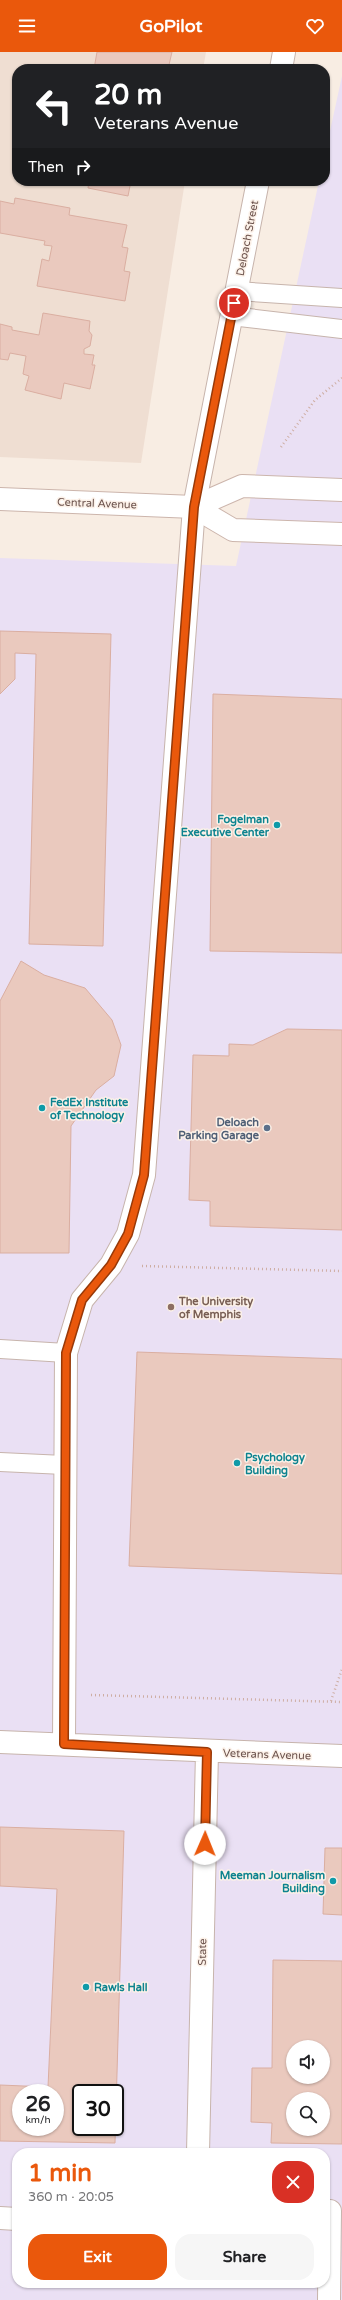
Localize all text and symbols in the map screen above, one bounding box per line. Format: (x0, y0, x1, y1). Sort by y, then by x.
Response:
icon: menu (16, 15, 38, 37)
text: GoPilot (140, 15, 202, 37)
icon: heart (304, 15, 326, 37)
text: 20 m (94, 78, 162, 112)
icon: left (28, 80, 80, 132)
text: Veterans Avenue (94, 112, 238, 134)
icon: right (72, 156, 94, 178)
text: Then (28, 158, 64, 176)
street label: Deloach Street (234, 199, 261, 277)
pin (217, 286, 251, 320)
icon: arrive (223, 292, 245, 314)
street label: Central Avenue (57, 496, 137, 511)
place label: Fogelman Executive Center (181, 813, 270, 839)
marker: Fogelman Executive Center (272, 820, 282, 830)
place label: FedEx Institute of Technology (50, 1096, 129, 1123)
marker: FedEx Institute of Technology (37, 1103, 47, 1113)
place label: Deloach Parking Garage (178, 1116, 260, 1143)
marker: Deloach Parking Garage (262, 1123, 272, 1133)
place label: The University of Memphis (178, 1295, 253, 1322)
marker: The University of Memphis (166, 1302, 176, 1312)
place label: Psychology Building (245, 1451, 305, 1478)
marker: Psychology Building (232, 1458, 242, 1468)
street label: Veterans Avenue (223, 1746, 311, 1763)
position arrow (184, 1823, 226, 1865)
place label: Meeman Journalism Building (220, 1869, 325, 1896)
marker: Meeman Journalism Building (328, 1876, 338, 1886)
street label: State (196, 1938, 209, 1966)
place label: Rawls Hall (94, 1981, 148, 1994)
marker: Rawls Hall (81, 1982, 91, 1992)
map controls (286, 2040, 330, 2136)
button: sound (286, 2040, 330, 2084)
speed limit sign: 30 (72, 2084, 124, 2136)
button: search (286, 2092, 330, 2136)
text: 26 (25, 2093, 51, 2117)
text: km/h (25, 2114, 51, 2126)
text: 1 min (28, 2159, 92, 2188)
button: close (272, 2161, 314, 2203)
text: 360 m · 20:05 (28, 2189, 114, 2205)
button: Exit (28, 2234, 167, 2280)
button: Share (175, 2234, 314, 2280)

